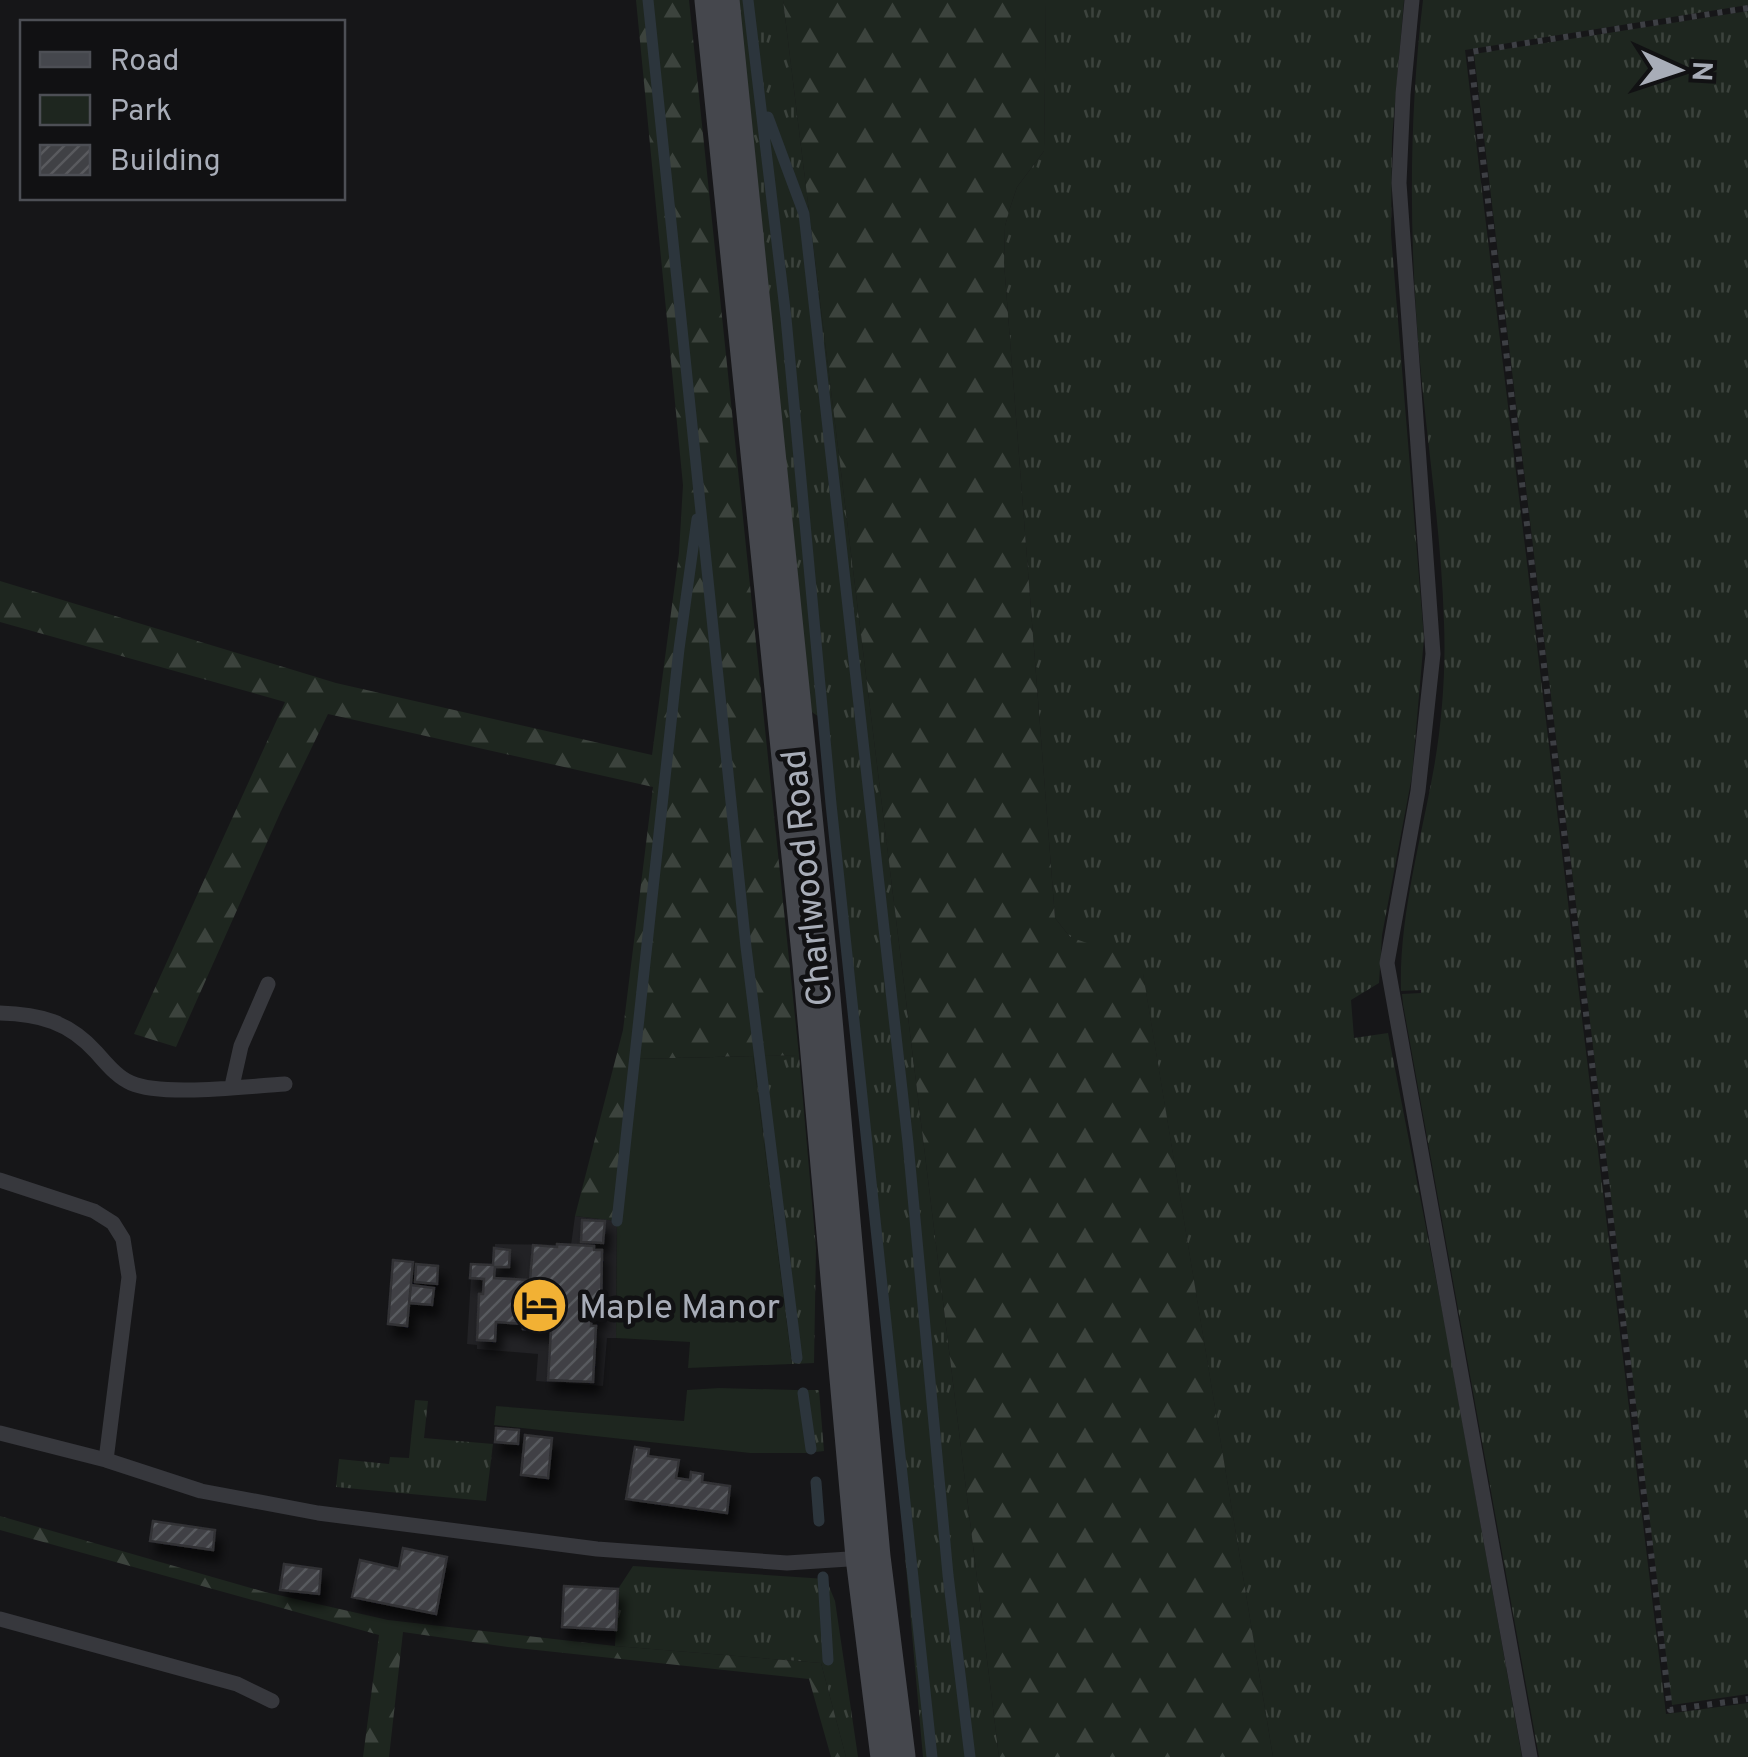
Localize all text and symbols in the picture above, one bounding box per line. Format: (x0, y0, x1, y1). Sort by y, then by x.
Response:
legend (20, 20, 345, 200)
north arrow (1628, 20, 1728, 120)
text: Road (110, 44, 179, 81)
text: N (1681, 60, 1718, 82)
text: Park (110, 94, 172, 131)
text: Building (110, 144, 221, 181)
street label: Charlwood Road (774, 747, 844, 1008)
hotel icon: Maple Manor (510, 1276, 570, 1336)
place label: Maple Manor (579, 1287, 780, 1331)

